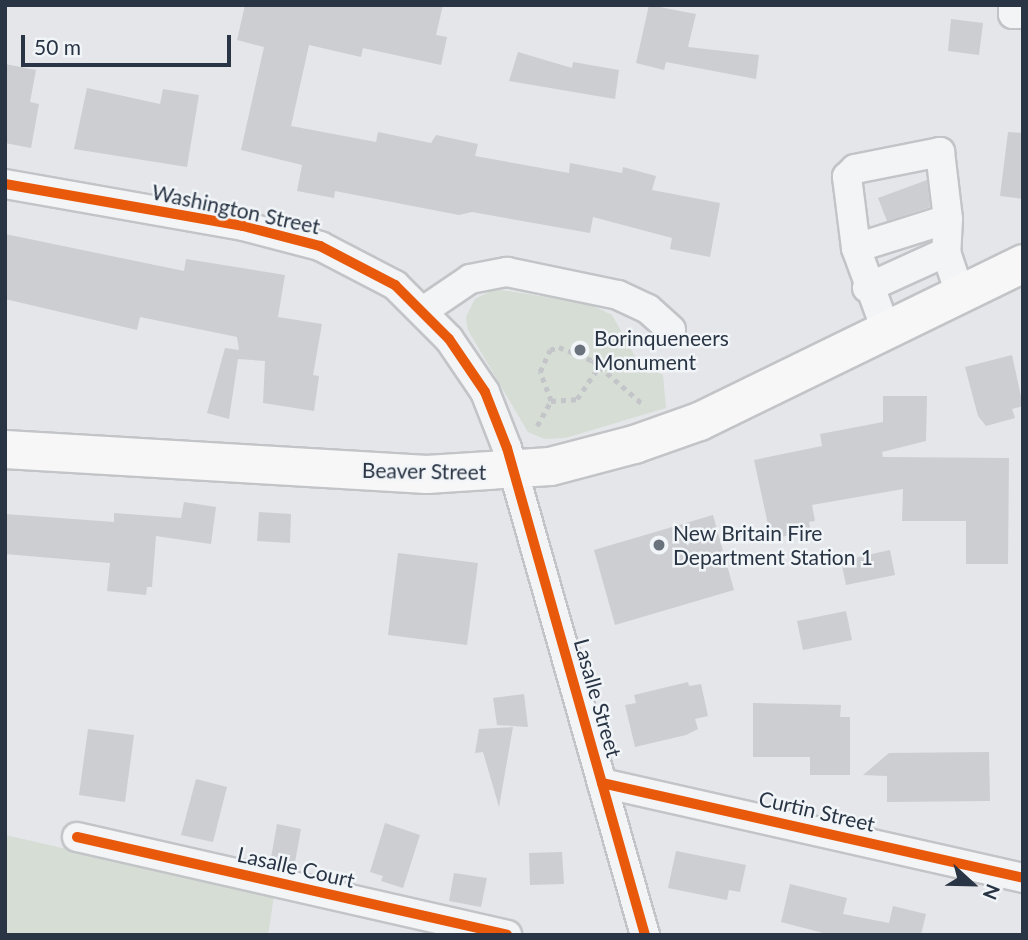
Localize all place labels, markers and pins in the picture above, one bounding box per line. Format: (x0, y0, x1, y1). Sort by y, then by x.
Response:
place label: Borinqueneers Monument (594, 325, 729, 375)
marker: Borinqueneers Monument (572, 342, 588, 358)
place label: New Britain Fire Department Station 1 (673, 520, 873, 570)
marker: New Britain Fire Department Station 1 (651, 537, 667, 553)

